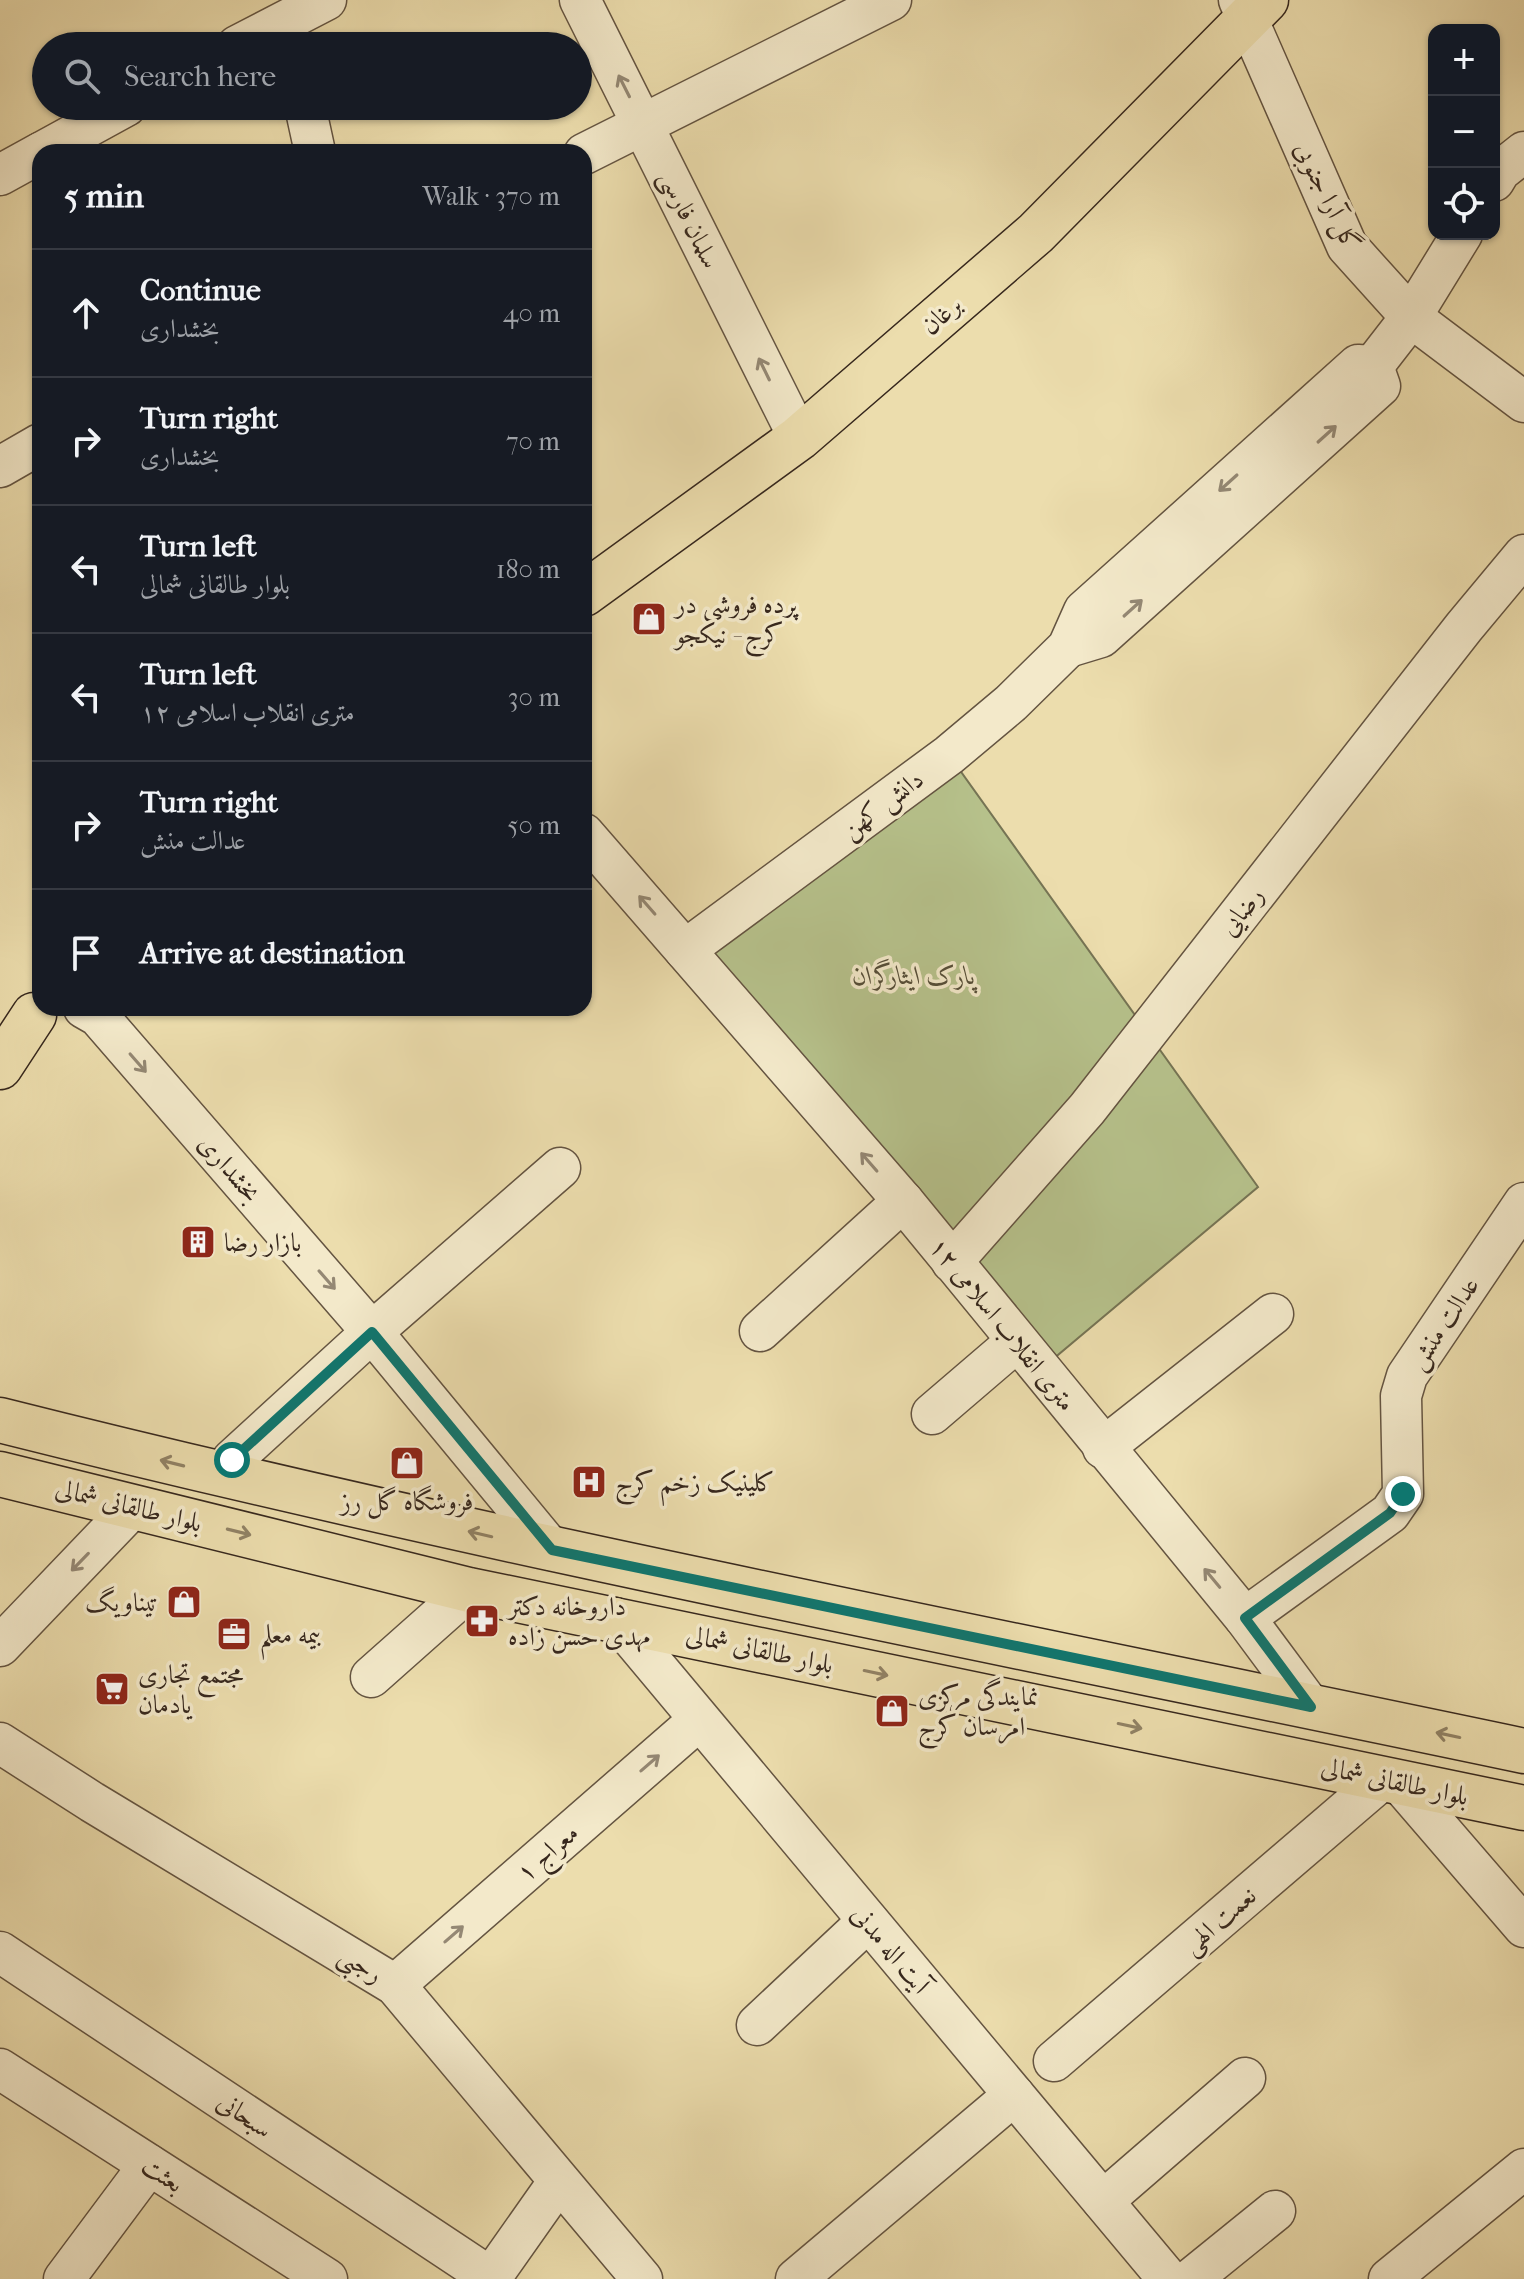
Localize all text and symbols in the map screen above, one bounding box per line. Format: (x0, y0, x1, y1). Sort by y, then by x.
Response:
map controls (1428, 24, 1500, 240)
button: + (1428, 24, 1500, 96)
search box (32, 32, 592, 120)
icon: search (60, 54, 104, 98)
text: Search here (124, 59, 276, 94)
one-way arrow (615, 74, 631, 98)
button: − (1428, 96, 1500, 168)
street label: گل آرا جنوبی (1285, 137, 1367, 257)
street label: سلمان فارسی (650, 165, 727, 275)
button: locate (1428, 168, 1500, 240)
text: 5 min (64, 176, 144, 216)
text: Walk · 370 m (423, 181, 560, 212)
text: Continue (140, 273, 261, 308)
street label: برغان (915, 289, 968, 341)
icon: ahead (64, 291, 108, 335)
text: 40 m (503, 298, 560, 329)
text: بخشداری (140, 313, 220, 344)
one-way arrow (756, 357, 772, 381)
text: Turn right (140, 401, 278, 436)
icon: right (64, 419, 108, 463)
one-way arrow (1316, 425, 1336, 443)
text: 70 m (506, 426, 560, 457)
text: بخشداری (140, 441, 220, 472)
one-way arrow (1218, 473, 1238, 491)
text: Turn left (140, 529, 257, 564)
icon: left (64, 547, 108, 591)
text: 180 m (496, 554, 560, 585)
text: بلوار طالقانی شمالی (140, 569, 290, 600)
place label: پرده فروشی در کرج - نیکجو (672, 589, 799, 658)
one-way arrow (1123, 599, 1143, 617)
shop icon: پرده فروشی در کرج - نیکجو (630, 600, 668, 638)
text: Turn left (140, 657, 257, 692)
icon: left (64, 675, 108, 719)
text: 30 m (508, 682, 560, 713)
text: ۱۲ متری انقلاب اسلامی (140, 697, 355, 728)
street label: دانش کهن (835, 764, 931, 847)
text: Turn right (140, 785, 278, 820)
icon: right (64, 803, 108, 847)
text: 50 m (507, 810, 560, 841)
text: عدالت منش (140, 825, 246, 856)
street label: رضایی (1213, 881, 1271, 943)
one-way arrow (638, 896, 656, 916)
icon: arrive (64, 931, 108, 975)
text: Arrive at destination (140, 936, 405, 971)
park label: پارک ایثارگران (852, 958, 978, 994)
one-way arrow (129, 1052, 147, 1073)
street label: بخشداری (191, 1128, 267, 1209)
one-way arrow (860, 1152, 878, 1172)
building icon: بازار رضا (179, 1223, 217, 1261)
place label: بازار رضا (224, 1227, 301, 1258)
street label: ۱۲ متری انقلاب اسلامی (923, 1231, 1082, 1417)
one-way arrow (318, 1270, 336, 1290)
street label: عدالت منش (1401, 1271, 1487, 1377)
route start (214, 1442, 250, 1478)
shop icon: فروشگاه گل رز (388, 1444, 426, 1482)
one-way arrow (160, 1455, 186, 1470)
hospital icon: کلینیک زخم کرج (570, 1463, 608, 1501)
place label: کلینیک زخم کرج (615, 1467, 775, 1507)
street label: بلوار طالقانی شمالی (52, 1472, 205, 1539)
route end (1385, 1476, 1421, 1512)
place label: فروشگاه گل رز (338, 1485, 473, 1519)
one-way arrow (226, 1525, 251, 1540)
one-way arrow (468, 1525, 494, 1540)
one-way arrow (71, 1552, 90, 1572)
one-way arrow (1203, 1569, 1221, 1589)
shop icon: تیناویگ (165, 1583, 203, 1621)
place label: تیناویگ (85, 1586, 158, 1618)
place label: داروخانه دکتر مهدی حسن زاده (505, 1591, 650, 1654)
pharmacy icon: داروخانه دکتر مهدی حسن زاده (463, 1602, 501, 1640)
office icon: بیمه معلم (215, 1615, 253, 1653)
place label: بیمه معلم (260, 1619, 321, 1660)
street label: بلوار طالقانی شمالی (683, 1619, 836, 1680)
place label: مجتمع تجاری یادمان (138, 1659, 244, 1720)
one-way arrow (862, 1666, 888, 1681)
supermarket icon: مجتمع تجاری یادمان (93, 1670, 131, 1708)
place label: نمایندگی مرکزی امرسان کرج (918, 1677, 1039, 1750)
shop icon: نمایندگی مرکزی امرسان کرج (873, 1692, 911, 1730)
one-way arrow (1117, 1719, 1142, 1734)
one-way arrow (1435, 1727, 1461, 1742)
street label: بلوار طالقانی شمالی (1318, 1751, 1471, 1812)
one-way arrow (640, 1754, 660, 1772)
street label: معراج ۱ (510, 1817, 590, 1894)
street label: نعمت الهی (1176, 1880, 1264, 1962)
street label: آیت اله مدنی (844, 1899, 938, 2002)
one-way arrow (444, 1925, 464, 1943)
street label: رجبی (330, 1939, 389, 1994)
street label: سبحانی (211, 2086, 278, 2145)
street label: بعثت (136, 2150, 190, 2199)

